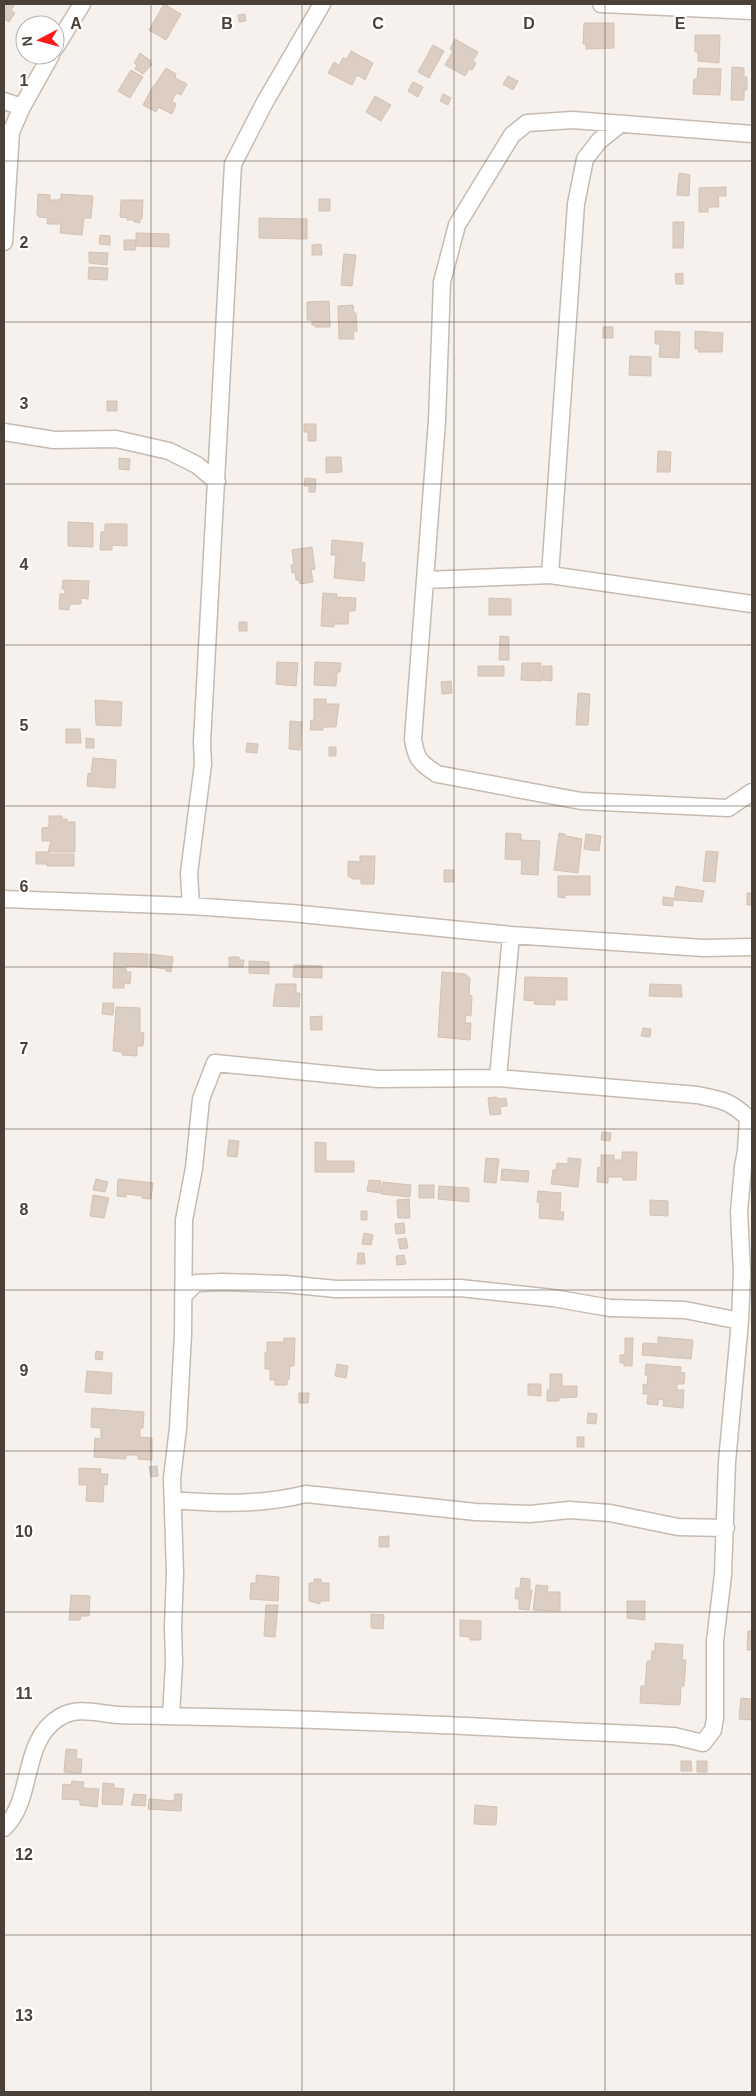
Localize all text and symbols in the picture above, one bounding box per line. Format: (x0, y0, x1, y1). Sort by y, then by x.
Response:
north arrow (15, 15, 65, 65)
text: A (70, 15, 82, 32)
text: B (221, 15, 233, 32)
text: C (372, 15, 384, 32)
text: D (523, 15, 535, 32)
text: E (675, 15, 686, 32)
text: N (19, 35, 36, 47)
text: 1 (20, 72, 29, 89)
text: 2 (20, 234, 29, 251)
text: 3 (20, 395, 29, 412)
text: 4 (20, 556, 29, 573)
text: 5 (20, 717, 29, 734)
text: 6 (20, 878, 29, 895)
text: 7 (20, 1040, 29, 1057)
text: 8 (20, 1201, 29, 1218)
text: 9 (20, 1362, 29, 1379)
text: 10 (15, 1523, 33, 1540)
text: 11 (16, 1685, 33, 1702)
text: 12 (15, 1846, 33, 1863)
text: 13 (15, 2007, 33, 2024)

